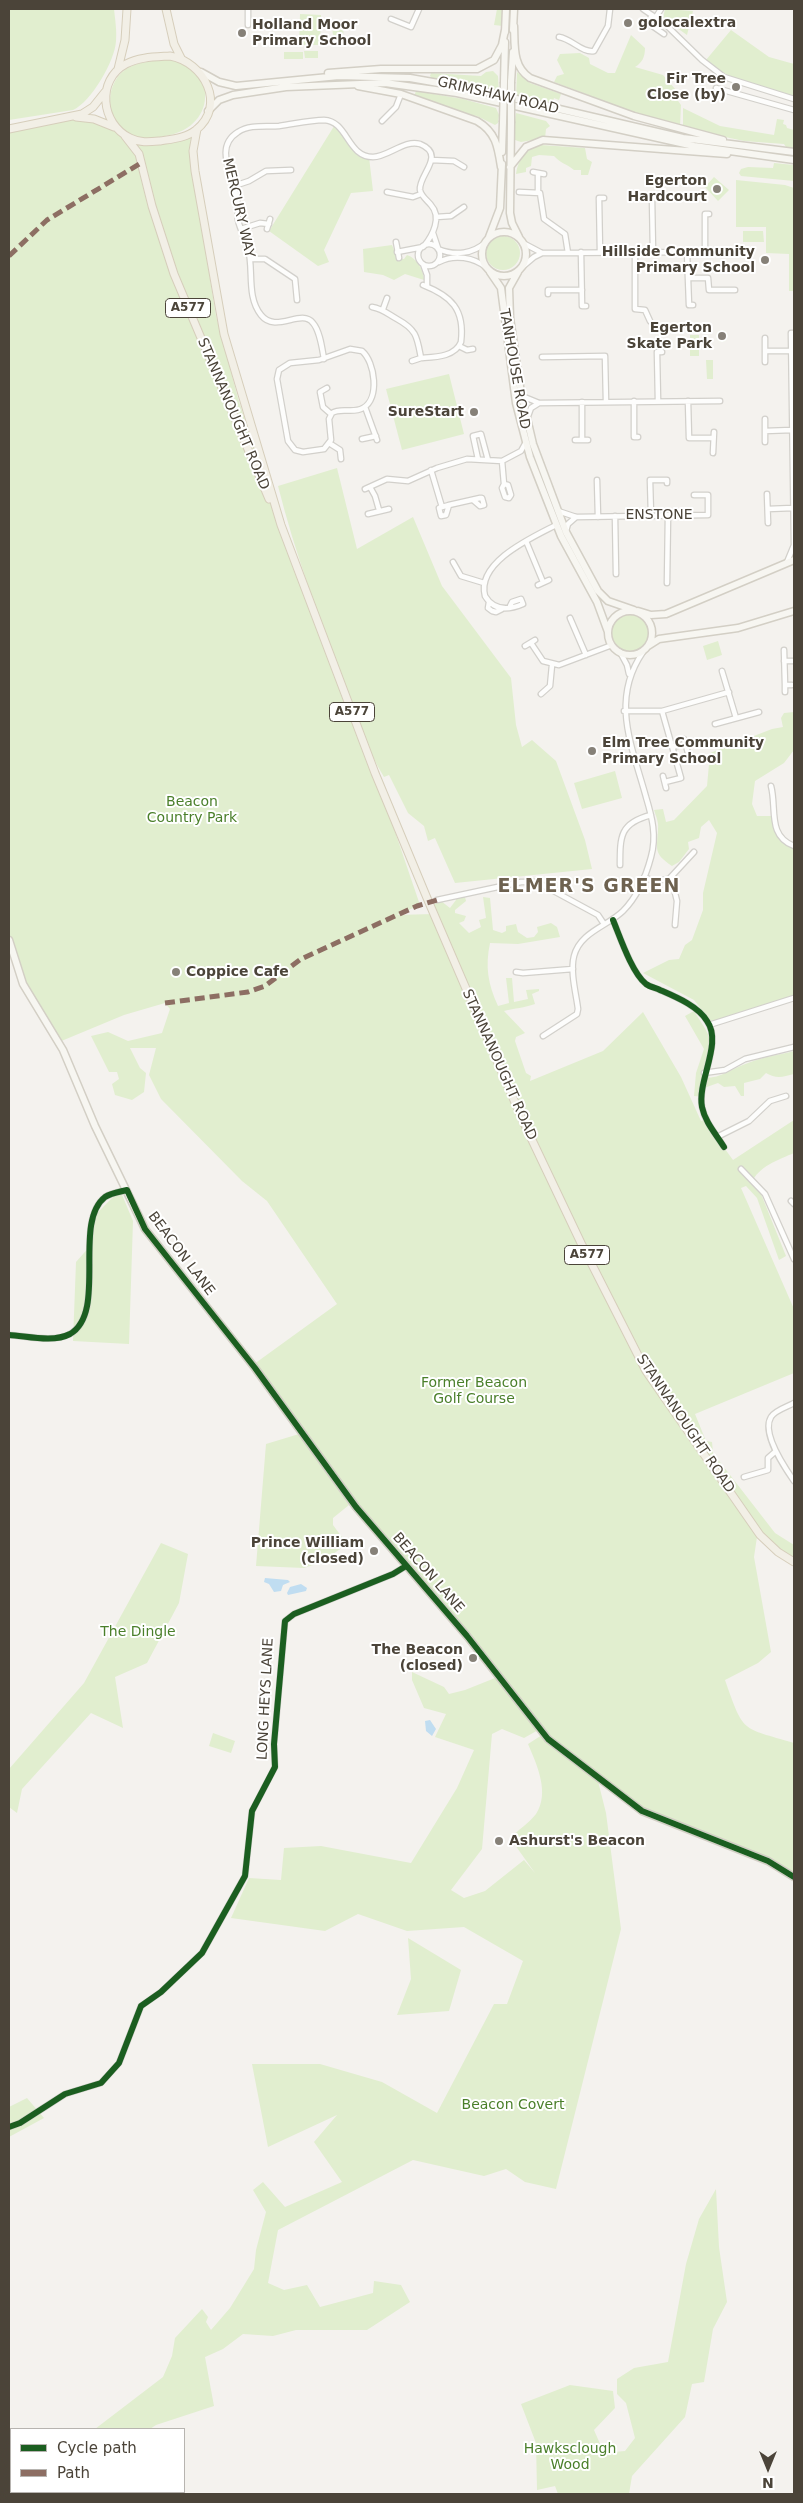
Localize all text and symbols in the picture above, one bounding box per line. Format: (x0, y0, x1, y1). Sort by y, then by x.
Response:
place label: golocalextra (638, 15, 736, 31)
place label: Holland Moor Primary School (252, 17, 371, 49)
marker: golocalextra (622, 17, 634, 29)
marker: Holland Moor Primary School (236, 27, 248, 39)
place label: Fir Tree Close (by) (647, 71, 726, 104)
street label: GRIMSHAW ROAD (436, 74, 560, 118)
marker: Fir Tree Close (by) (730, 81, 742, 93)
street label: MERCURY WAY (218, 156, 258, 260)
place label: Egerton Hardcourt (627, 173, 707, 206)
marker: Egerton Hardcourt (711, 183, 723, 195)
place label: Hillside Community Primary School (602, 244, 755, 276)
marker: Hillside Community Primary School (759, 254, 771, 266)
road number: A577 (166, 298, 210, 318)
street label: TANHOUSE ROAD (495, 307, 533, 431)
place label: Egerton Skate Park (627, 320, 712, 352)
marker: Egerton Skate Park (716, 330, 728, 342)
street label: STANNANOUGHT ROAD (193, 336, 273, 492)
place label: SureStart (388, 404, 464, 420)
marker: SureStart (468, 406, 480, 418)
street label: ENSTONE (625, 507, 693, 523)
road number: A577 (330, 702, 374, 722)
place label: Elm Tree Community Primary School (602, 735, 764, 768)
marker: Elm Tree Community Primary School (586, 745, 598, 757)
park label: Beacon Country Park (147, 794, 237, 826)
district label: ELMER'S GREEN (496, 876, 682, 898)
place label: Coppice Cafe (186, 964, 289, 980)
marker: Coppice Cafe (170, 966, 182, 978)
street label: STANNANOUGHT ROAD (458, 987, 540, 1143)
street label: BEACON LANE (144, 1209, 218, 1299)
road number: A577 (564, 1246, 610, 1264)
street label: STANNANOUGHT ROAD (632, 1352, 738, 1496)
park label: Former Beacon Golf Course (421, 1375, 527, 1408)
street label: BEACON LANE (389, 1530, 467, 1616)
place label: Prince William (closed) (251, 1535, 364, 1568)
marker: Prince William (closed) (368, 1545, 380, 1557)
park label: The Dingle (100, 1624, 176, 1640)
street label: LONG HEYS LANE (254, 1637, 278, 1761)
place label: The Beacon (closed) (372, 1642, 463, 1674)
marker: The Beacon (closed) (467, 1652, 479, 1664)
place label: Ashurst's Beacon (509, 1833, 645, 1849)
marker: Ashurst's Beacon (493, 1835, 505, 1847)
park label: Beacon Covert (462, 2097, 564, 2113)
legend (10, 2428, 185, 2493)
text: Cycle path (57, 2439, 137, 2457)
park label: Hawksclough Wood (524, 2441, 616, 2474)
north arrow (743, 2443, 793, 2493)
text: Path (57, 2464, 90, 2482)
text: N (762, 2475, 774, 2491)

